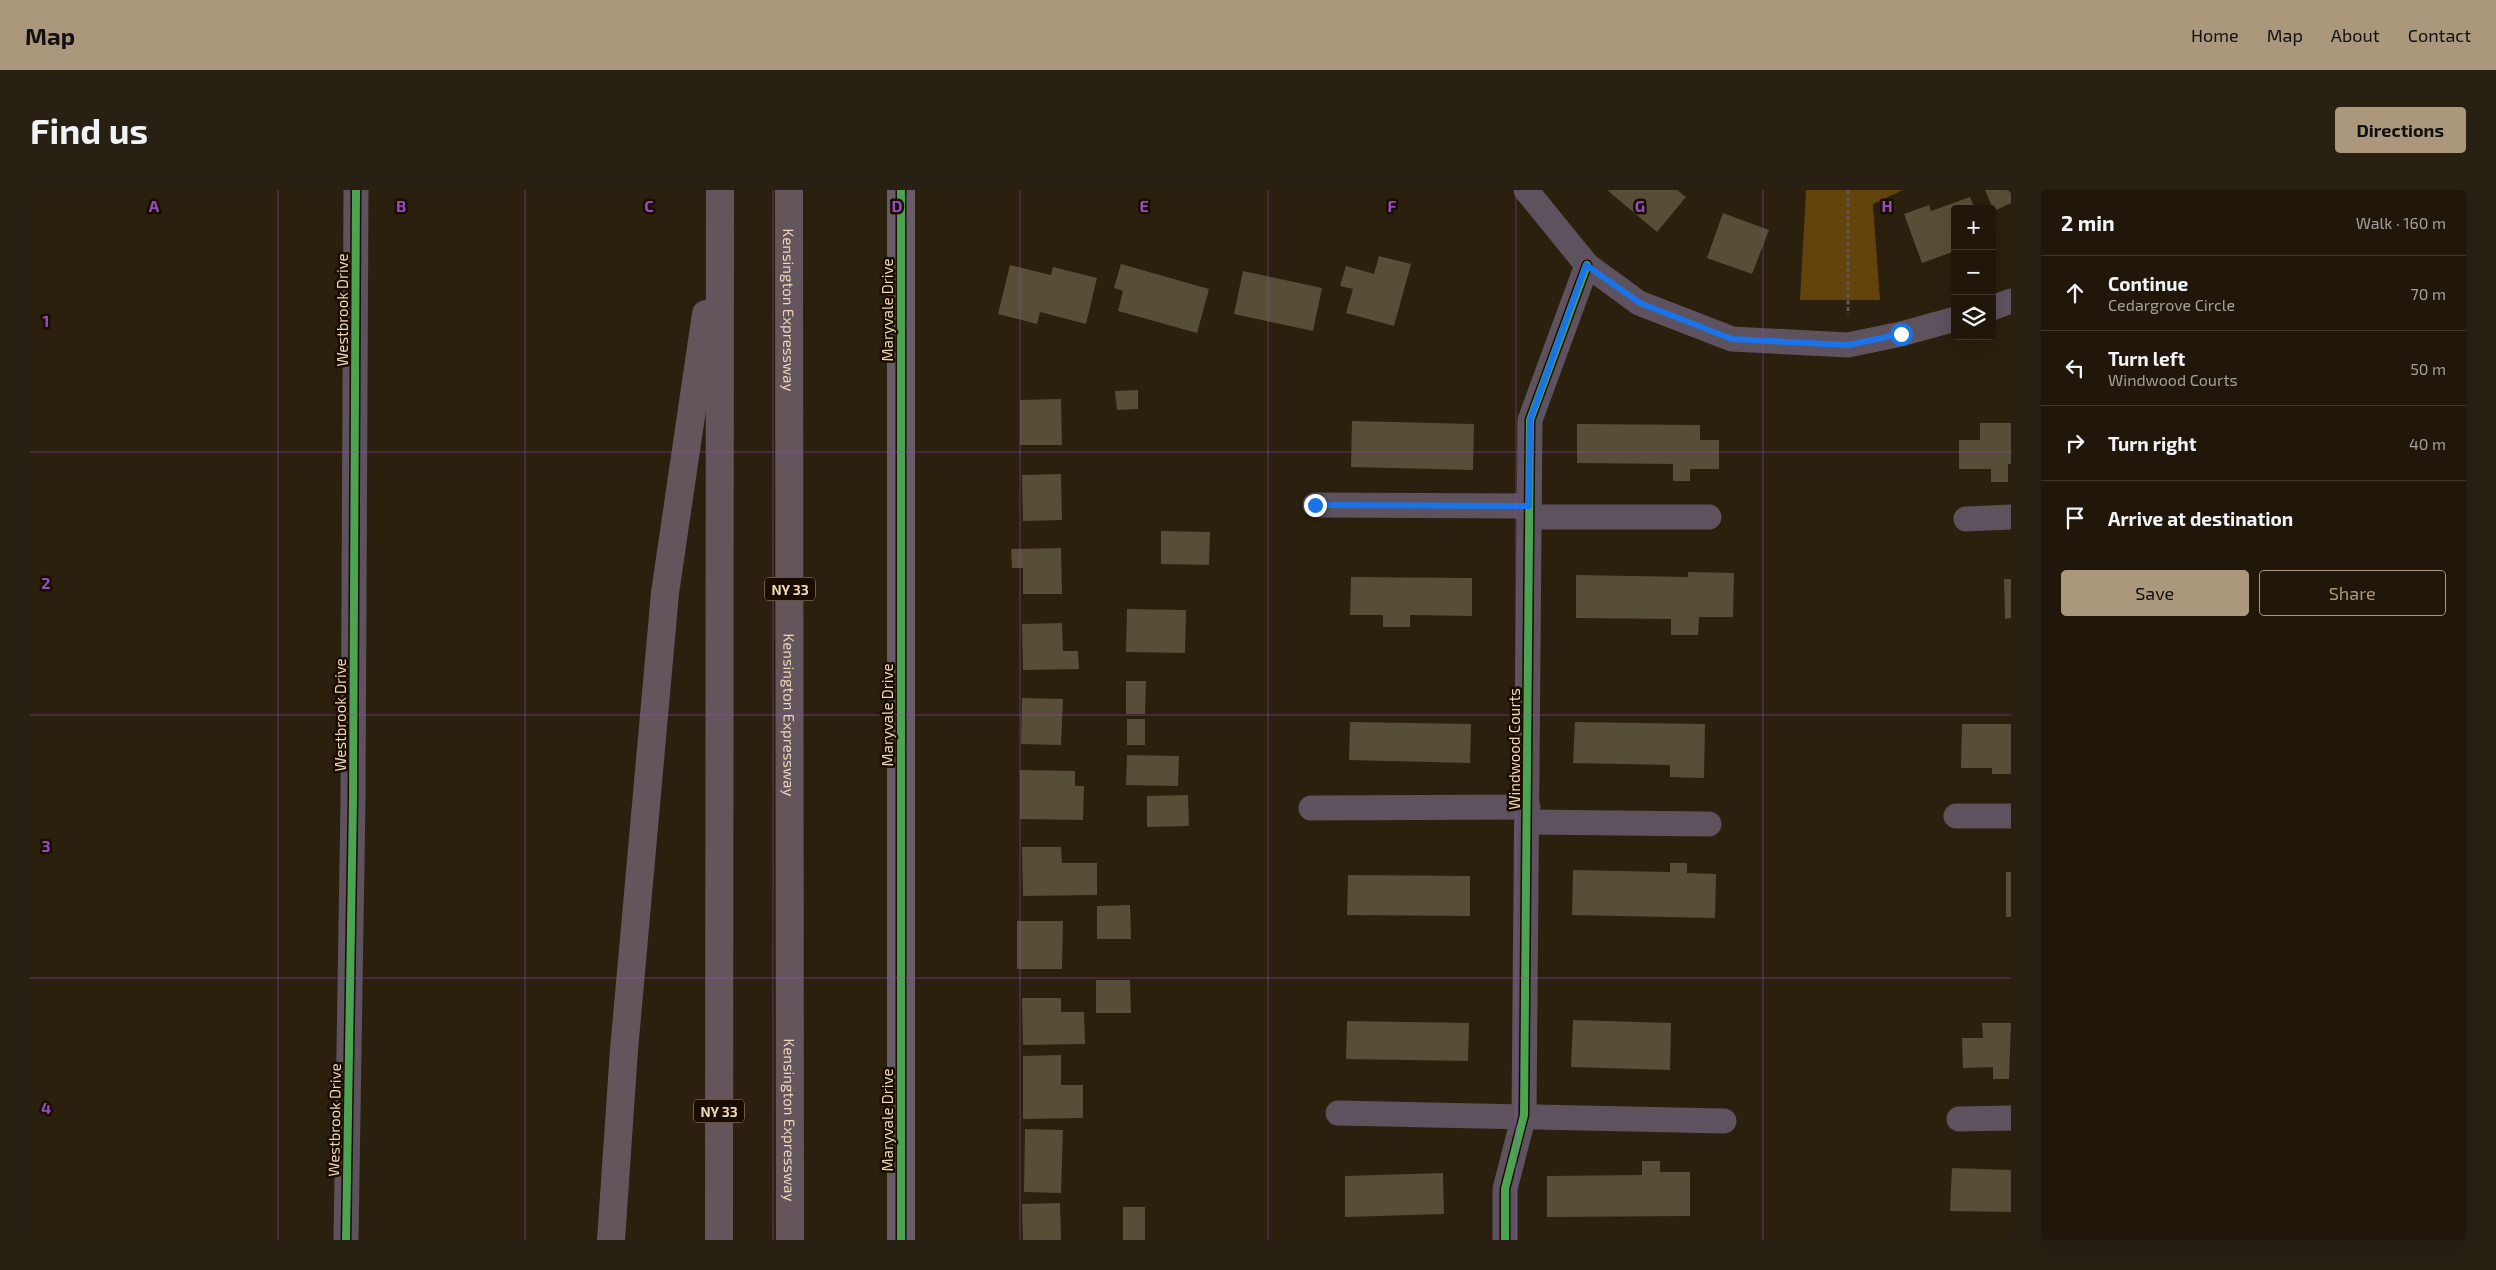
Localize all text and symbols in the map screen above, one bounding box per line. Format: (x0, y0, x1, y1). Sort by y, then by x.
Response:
text: Map (25, 21, 75, 50)
text: Home (2191, 24, 2239, 46)
text: Map (2267, 24, 2303, 46)
text: About (2331, 24, 2380, 46)
text: Contact (2408, 24, 2471, 46)
button: Directions (2335, 107, 2466, 153)
text: Find us (30, 109, 148, 151)
text: A (149, 196, 160, 215)
text: B (396, 196, 406, 215)
text: C (644, 196, 654, 215)
text: D (892, 196, 903, 215)
text: E (1139, 196, 1149, 215)
text: F (1388, 196, 1397, 215)
text: G (1635, 196, 1645, 215)
text: H (1881, 196, 1893, 215)
map controls (1951, 205, 1996, 340)
button: + (1951, 205, 1996, 250)
text: 2 min (2061, 210, 2115, 235)
text: Walk · 160 m (2356, 213, 2446, 232)
street label: Kensington Expressway (780, 229, 798, 392)
button: − (1951, 250, 1996, 295)
street label: Westbrook Drive (333, 253, 351, 367)
street label: Maryvale Drive (878, 259, 896, 361)
text: Continue (2108, 272, 2188, 295)
icon: ahead (2061, 279, 2089, 307)
text: 70 m (2411, 284, 2446, 303)
button: layers (1951, 295, 1996, 340)
text: Cedargrove Circle (2108, 295, 2235, 314)
text: 1 (43, 311, 49, 330)
route start (1890, 323, 1913, 346)
text: Turn left (2108, 347, 2185, 370)
icon: left (2061, 354, 2089, 382)
text: 50 m (2410, 359, 2446, 378)
text: Windwood Courts (2108, 370, 2238, 389)
icon: right (2061, 429, 2089, 457)
text: Turn right (2108, 432, 2196, 455)
text: 40 m (2409, 434, 2446, 453)
route end (1304, 494, 1327, 517)
icon: arrive (2061, 504, 2089, 532)
text: Arrive at destination (2108, 507, 2293, 530)
button: Save (2061, 570, 2249, 616)
button: Share (2259, 570, 2446, 616)
text: 2 (41, 573, 51, 592)
road number: NY 33 (765, 578, 815, 600)
street label: Kensington Expressway (780, 634, 799, 797)
street label: Westbrook Drive (331, 658, 349, 772)
street label: Maryvale Drive (878, 664, 896, 766)
street label: Windwood Courts (1505, 688, 1523, 810)
text: 3 (41, 836, 51, 855)
street label: Kensington Expressway (781, 1039, 799, 1202)
street label: Westbrook Drive (324, 1063, 344, 1177)
street label: Maryvale Drive (878, 1069, 896, 1171)
text: 4 (41, 1098, 51, 1117)
road number: NY 33 (694, 1099, 744, 1122)

